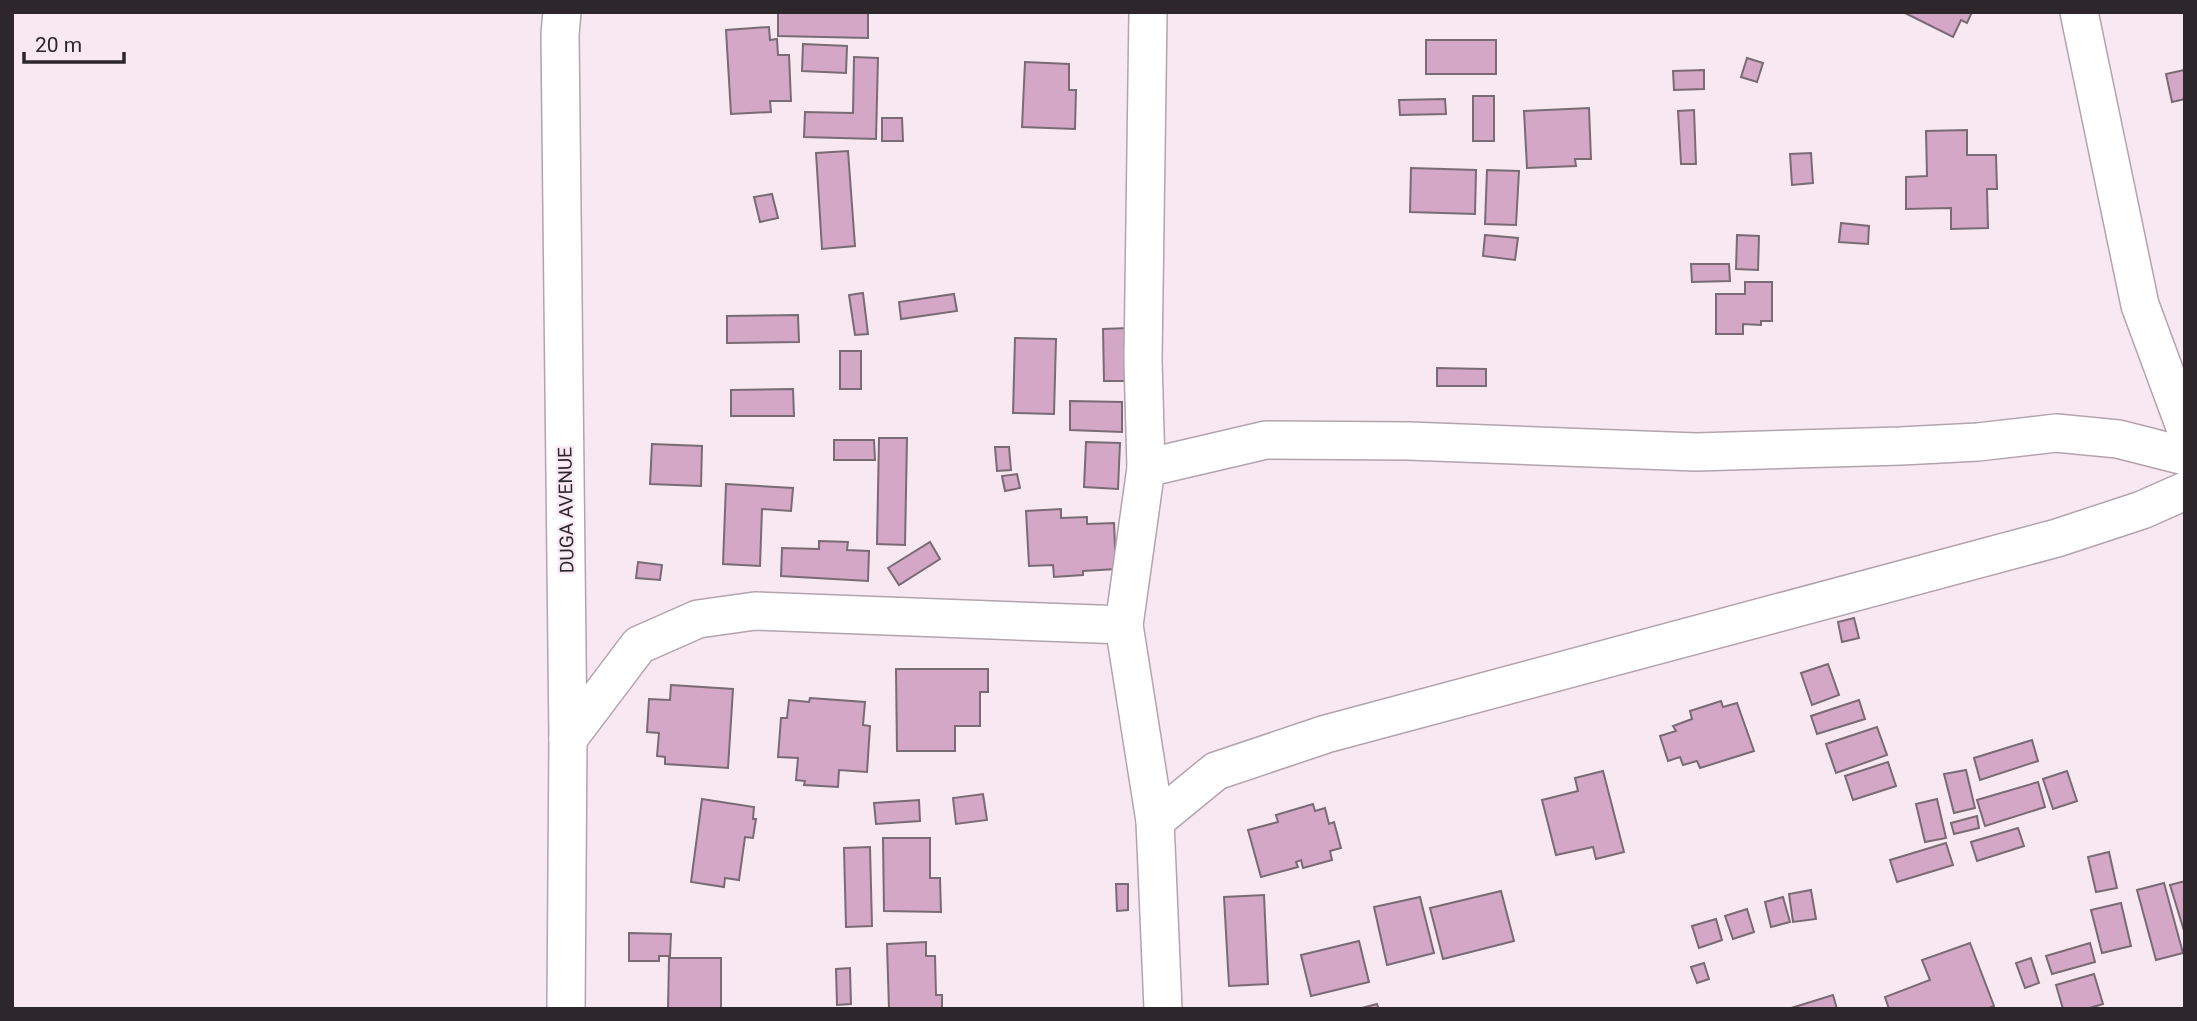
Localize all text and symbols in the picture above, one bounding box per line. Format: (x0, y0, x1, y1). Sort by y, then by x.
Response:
scale bar (24, 21, 124, 65)
text: 20 m (35, 33, 82, 57)
street label: DUGA AVENUE (553, 447, 579, 573)

